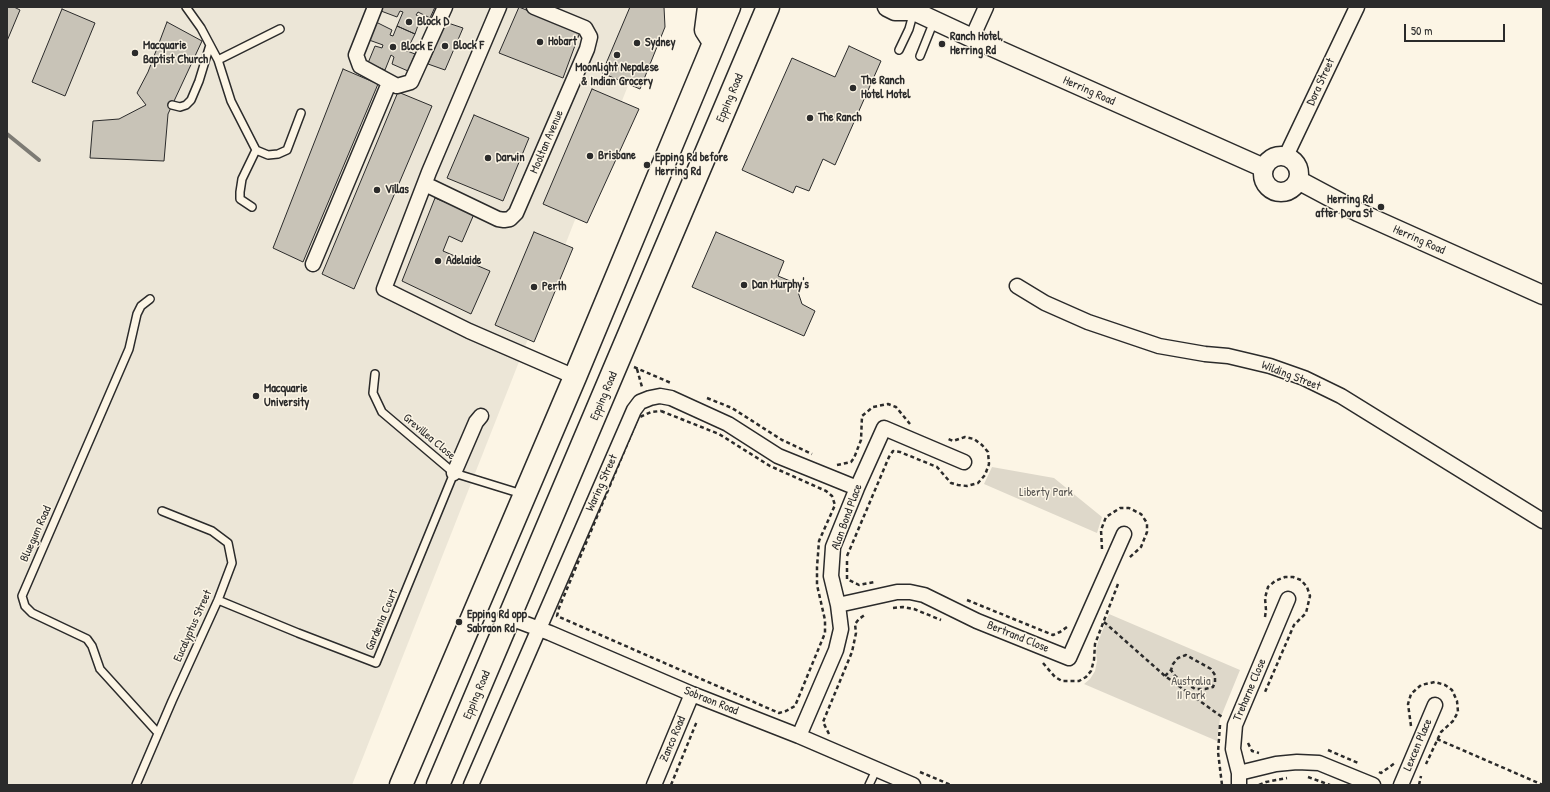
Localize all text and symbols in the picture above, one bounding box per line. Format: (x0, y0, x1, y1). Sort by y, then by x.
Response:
place label: Block D (417, 15, 449, 29)
scale bar (1406, 16, 1507, 42)
marker: Block D (404, 17, 414, 27)
text: 50 m (1411, 22, 1432, 39)
place label: Ranch Hotel, Herring Rd (950, 30, 1003, 58)
place label: Hobart (548, 35, 577, 49)
place label: Sydney (645, 36, 676, 50)
marker: Hobart (535, 37, 545, 47)
marker: Sydney (632, 38, 642, 48)
place label: Macquarie Baptist Church (143, 39, 208, 67)
place label: Block F (453, 39, 484, 53)
marker: Ranch Hotel, Herring Rd (937, 39, 947, 49)
place label: Block E (401, 40, 433, 54)
marker: Block F (440, 41, 450, 51)
marker: Block E (388, 42, 398, 52)
marker: Macquarie Baptist Church (130, 48, 140, 58)
marker: Moonlight Nepalese & Indian Grocery (612, 50, 622, 60)
street label: Dora Street (1304, 56, 1338, 108)
place label: Moonlight Nepalese & Indian Grocery (575, 61, 659, 89)
street label: Epping Road (713, 72, 747, 124)
street label: Herring Road (1061, 73, 1117, 109)
place label: The Ranch Hotel Motel (861, 74, 910, 102)
marker: The Ranch Hotel Motel (848, 83, 858, 93)
street label: Mooltan Avenue (527, 108, 567, 176)
place label: The Ranch (818, 111, 861, 125)
marker: The Ranch (805, 113, 815, 123)
place label: Brisbane (598, 149, 636, 163)
place label: Darwin (496, 151, 525, 165)
marker: Brisbane (585, 151, 595, 161)
place label: Epping Rd before Herring Rd (655, 151, 728, 179)
marker: Darwin (483, 153, 493, 163)
marker: Epping Rd before Herring Rd (642, 160, 652, 170)
place label: Villas (385, 183, 409, 197)
marker: Villas (372, 185, 382, 195)
place label: Herring Rd after Dora St (1315, 193, 1373, 221)
marker: Herring Rd after Dora St (1376, 202, 1386, 212)
street label: Herring Road (1391, 222, 1447, 258)
place label: Adelaide (446, 254, 481, 268)
marker: Adelaide (433, 256, 443, 266)
place label: Dan Murphy's (752, 278, 809, 292)
place label: Perth (542, 280, 566, 294)
marker: Dan Murphy's (739, 280, 749, 290)
marker: Perth (529, 282, 539, 292)
street label: Wilding Street (1259, 358, 1323, 394)
street label: Epping Road (587, 370, 621, 422)
place label: Macquarie University (264, 382, 309, 410)
marker: Macquarie University (251, 391, 261, 401)
street label: Grevillea Close (400, 411, 458, 463)
street label: Waring Street (583, 452, 621, 514)
street label: Alan Bond Place (828, 482, 866, 552)
park label: Liberty Park (1019, 486, 1073, 500)
street label: Bluegum Road (17, 504, 55, 564)
street label: Gardenia Court (363, 587, 401, 653)
street label: Eucalyptus Street (171, 588, 215, 664)
place label: Epping Rd opp Sabraon Rd (467, 608, 527, 636)
marker: Epping Rd opp Sabraon Rd (454, 617, 464, 627)
street label: Bertrand Close (985, 618, 1051, 656)
street label: Treharne Close (1230, 657, 1270, 723)
street label: Epping Road (460, 669, 494, 721)
park label: Australia II Park (1171, 675, 1211, 703)
street label: Sobraon Road (682, 684, 740, 718)
street label: Zanco Road (657, 714, 689, 764)
street label: Lexcen Place (1401, 717, 1435, 773)

